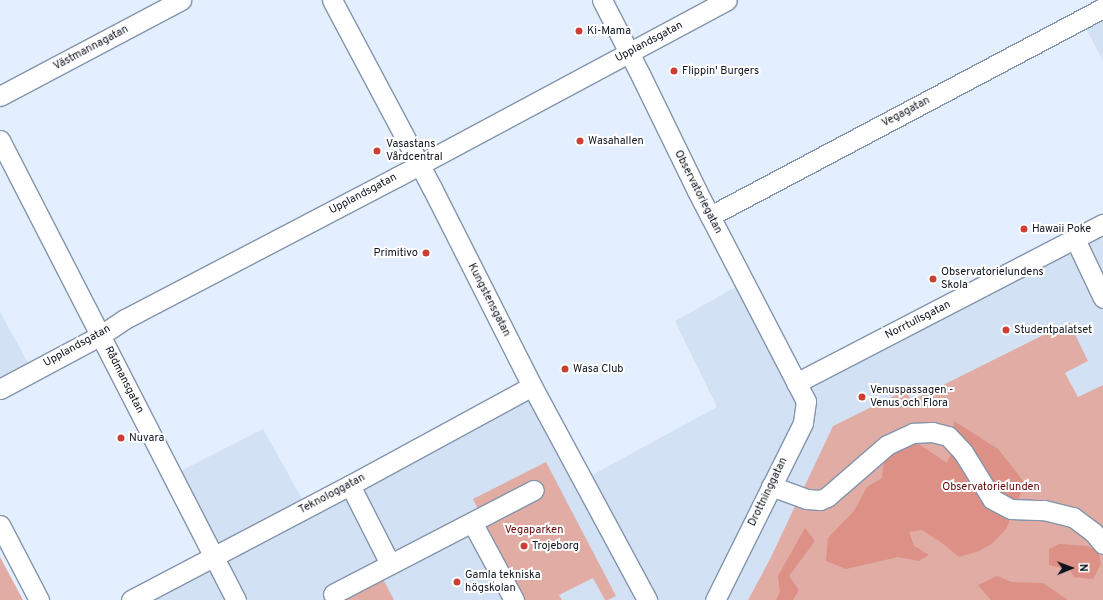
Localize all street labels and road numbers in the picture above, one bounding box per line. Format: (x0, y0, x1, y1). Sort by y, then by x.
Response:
street label: Upplandsgatan (613, 19, 685, 65)
street label: Västmannagatan (51, 23, 131, 73)
street label: Vegagatan (880, 94, 932, 130)
street label: Observatoriegatan (671, 148, 725, 236)
street label: Upplandsgatan (327, 171, 399, 217)
street label: Kungstensgatan (465, 261, 513, 339)
street label: Norrtullsgatan (883, 298, 953, 342)
street label: Upplandsgatan (41, 322, 113, 370)
street label: Rådmansgatan (101, 344, 147, 416)
street label: Drottninggatan (746, 455, 790, 529)
street label: Teknologgatan (297, 471, 367, 517)

